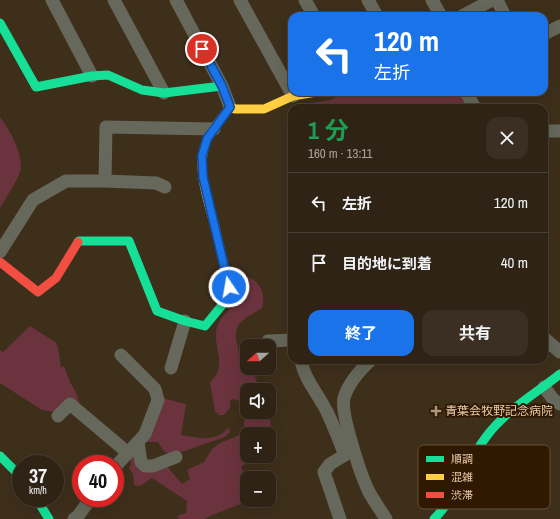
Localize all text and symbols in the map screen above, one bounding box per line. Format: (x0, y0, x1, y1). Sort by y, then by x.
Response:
text: 120 m (374, 22, 439, 60)
icon: left (308, 28, 360, 80)
pin (185, 32, 219, 66)
icon: arrive (191, 38, 213, 60)
text: 左折 (374, 60, 410, 85)
text: 1 分 (308, 114, 348, 146)
button: close (486, 117, 528, 159)
text: 160 m · 13:11 (308, 145, 372, 162)
icon: left (308, 192, 330, 214)
text: 120 m (494, 192, 528, 213)
text: 左折 (342, 193, 372, 214)
icon: arrive (308, 252, 330, 274)
text: 40 m (501, 252, 528, 273)
text: 目的地に到着 (342, 253, 432, 274)
position arrow (208, 266, 250, 308)
button: 終了 (308, 310, 414, 356)
button: 共有 (422, 310, 528, 356)
north arrow (240, 339, 276, 375)
map controls (240, 339, 276, 507)
button: sound (240, 383, 276, 419)
place label: 青葉会牧野記念病院 (445, 403, 553, 419)
marker: 青葉会牧野記念病院 (430, 405, 442, 417)
button: + (240, 427, 276, 463)
legend (418, 445, 550, 509)
text: 順調 (451, 452, 473, 466)
speed limit sign: 40 (72, 455, 124, 507)
text: 37 (29, 462, 47, 489)
text: 混雑 (451, 470, 473, 484)
button: − (240, 471, 276, 507)
text: km/h (29, 484, 47, 497)
text: 渋滞 (451, 488, 473, 502)

